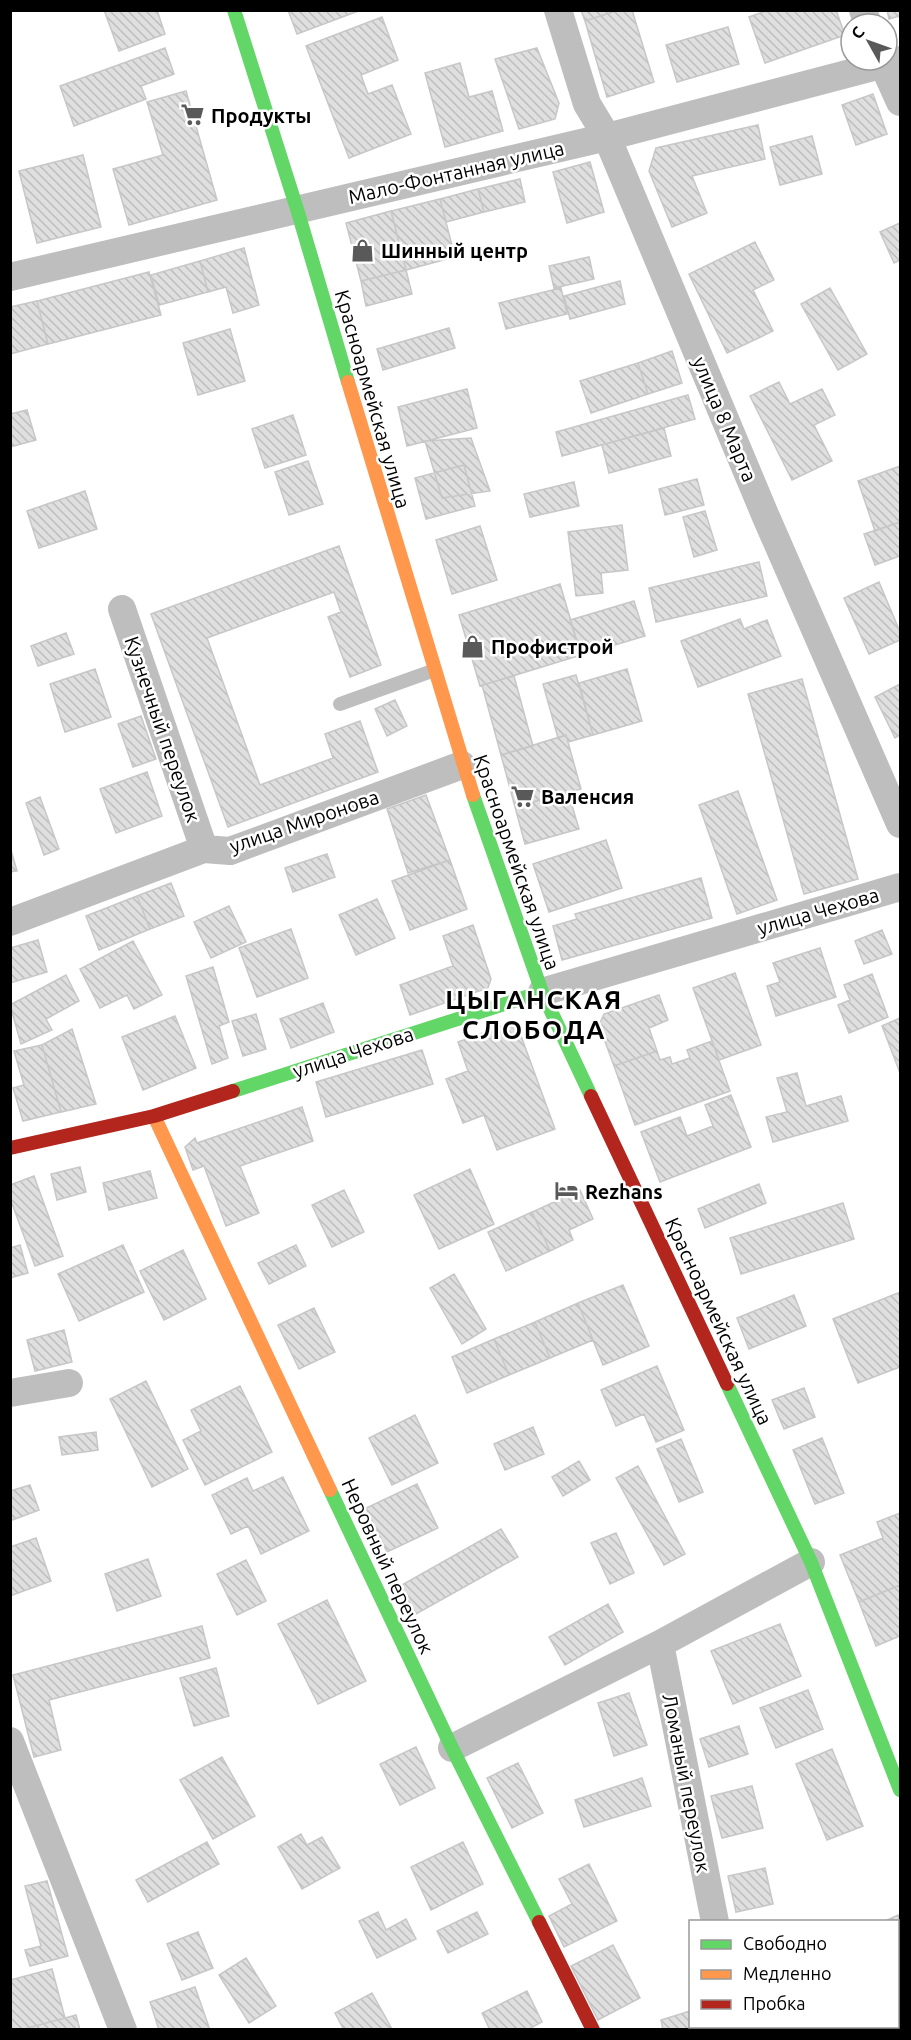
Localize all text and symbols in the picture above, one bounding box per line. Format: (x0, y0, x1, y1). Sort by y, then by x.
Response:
north arrow (839, 12, 899, 72)
text: С (847, 23, 868, 42)
supermarket icon: Продукты (180, 102, 206, 128)
place label: Продукты (211, 104, 311, 127)
street label: Мало-Фонтанная улица (346, 136, 566, 208)
shop icon: Шинный центр (350, 237, 376, 263)
place label: Шинный центр (381, 239, 528, 262)
street label: Красноармейская улица (331, 287, 415, 511)
street label: улица 8 Марта (688, 353, 762, 485)
street label: Кузнечный переулок (120, 633, 206, 825)
shop icon: Профистрой (460, 633, 486, 659)
place label: Профистрой (491, 635, 614, 658)
street label: Красноармейская улица (469, 751, 565, 973)
supermarket icon: Валенсия (510, 783, 536, 809)
street label: улица Миронова (226, 785, 382, 857)
place label: Валенсия (541, 785, 634, 808)
street label: улица Чехова (754, 883, 882, 939)
district label: ЦЫГАНСКАЯ СЛОБОДА (445, 985, 623, 1044)
street label: улица Чехова (290, 1022, 416, 1082)
hotel icon: Rezhans (554, 1178, 580, 1204)
place label: Rezhans (585, 1180, 663, 1203)
street label: Красноармейская улица (661, 1214, 777, 1428)
street label: Неровный переулок (337, 1475, 439, 1657)
street label: Ломаный переулок (658, 1692, 716, 1874)
legend (689, 1920, 899, 2028)
text: Свободно (743, 1933, 827, 1953)
text: Медленно (743, 1963, 832, 1983)
text: Пробка (743, 1993, 806, 2013)

